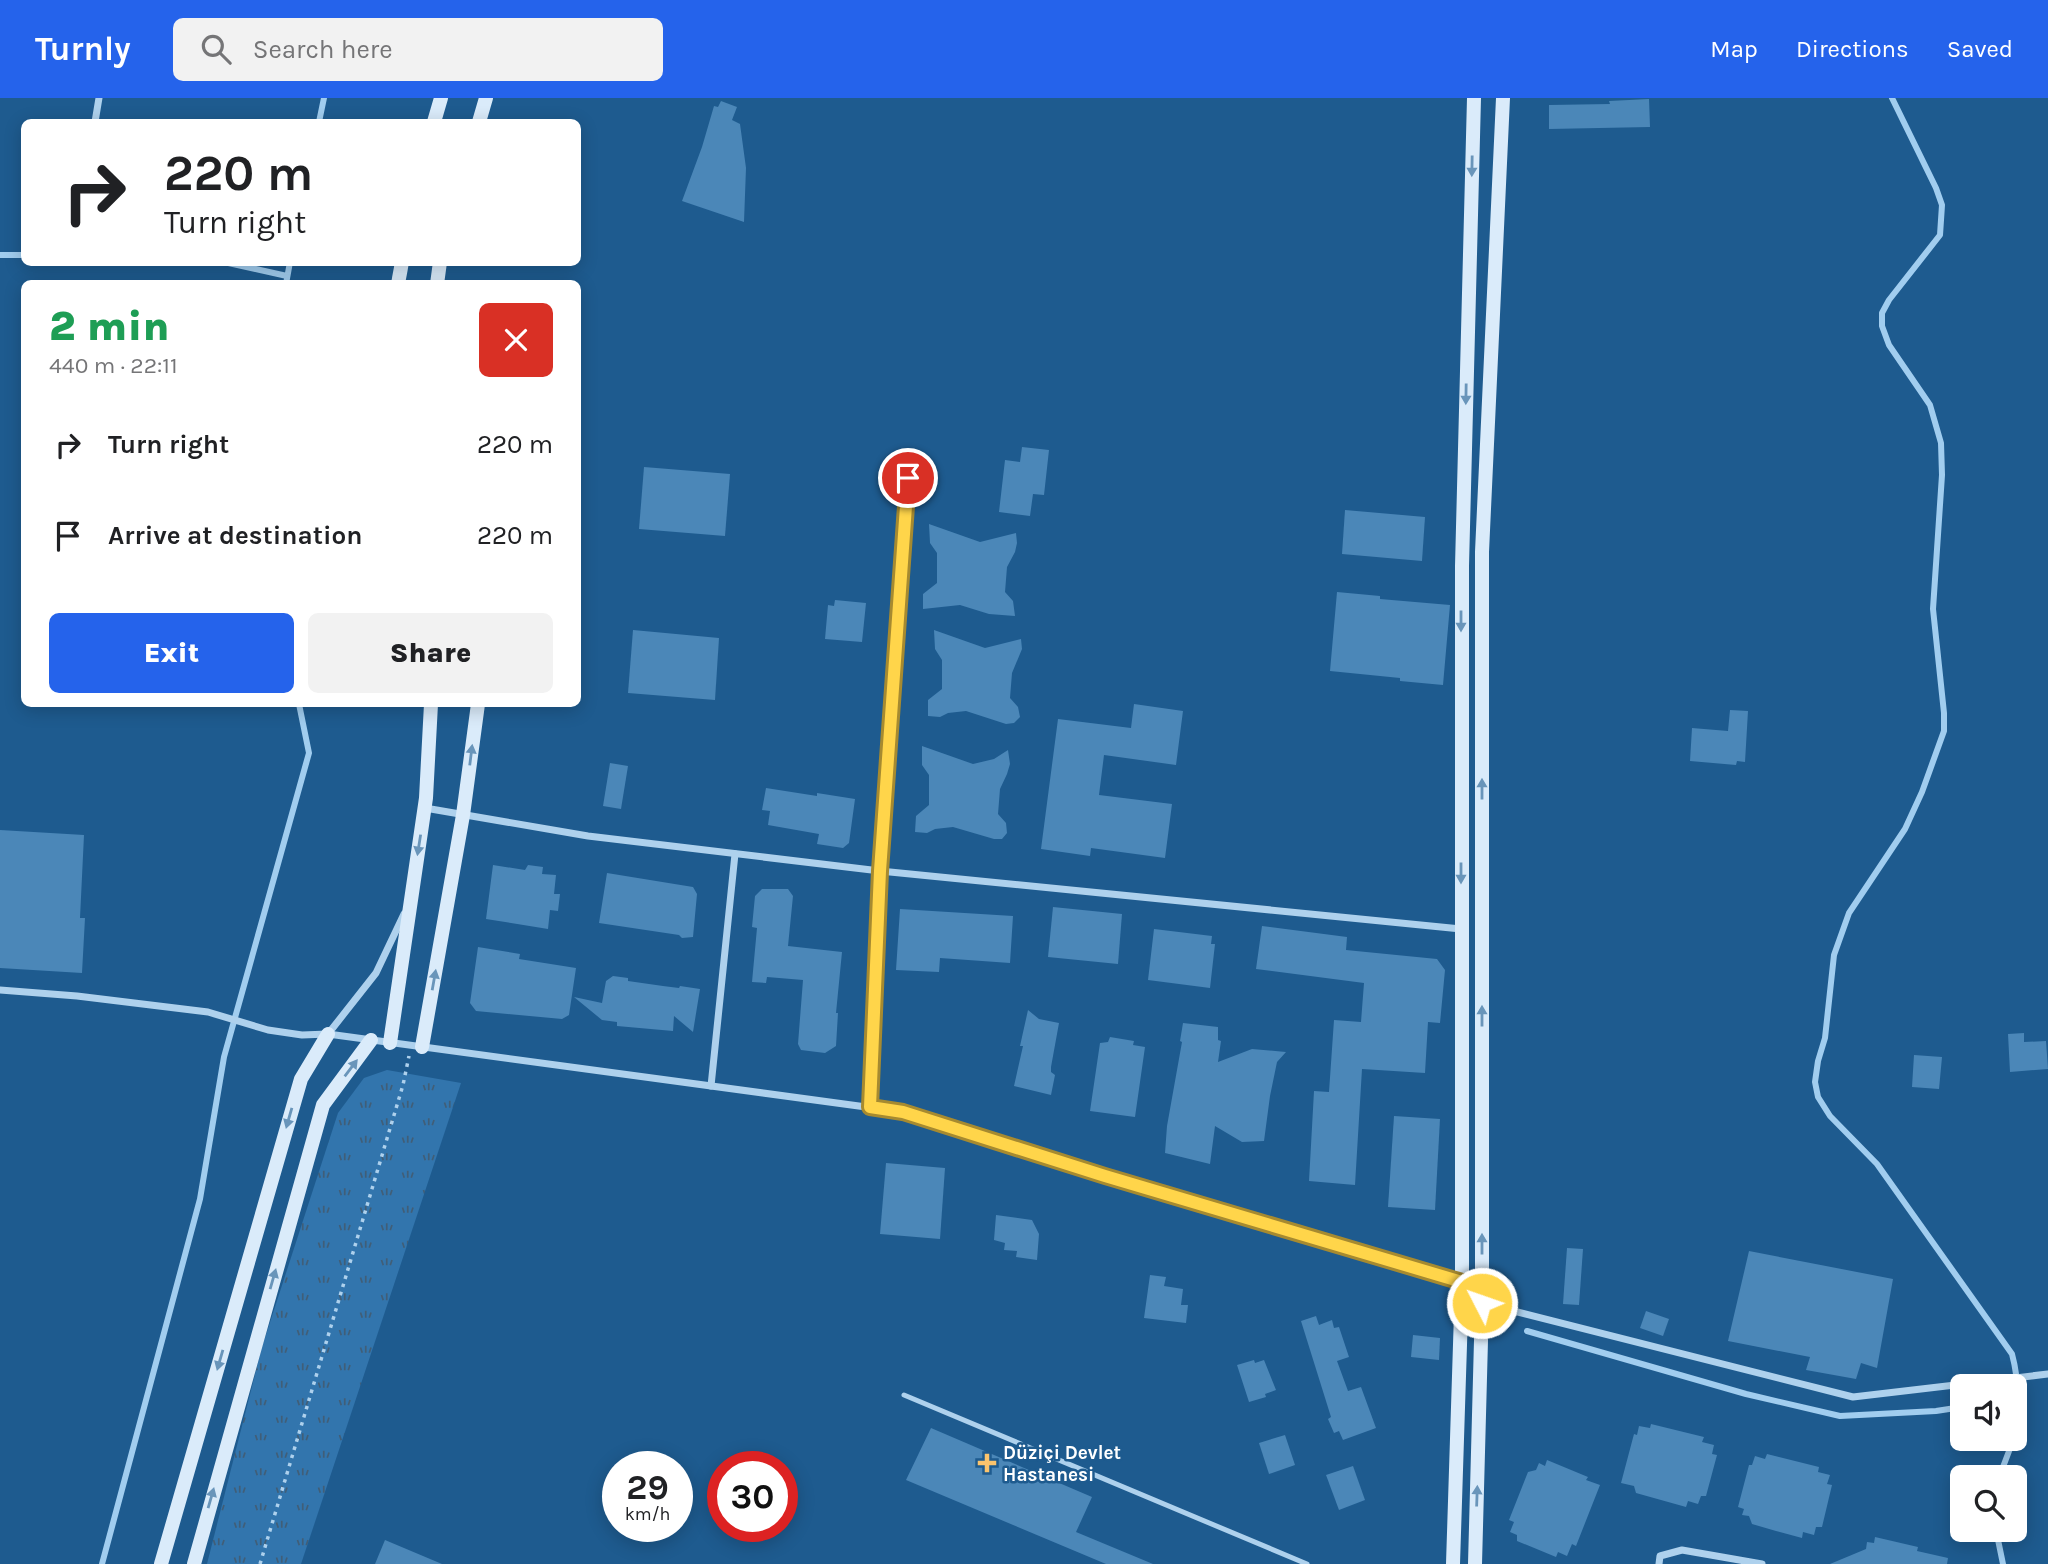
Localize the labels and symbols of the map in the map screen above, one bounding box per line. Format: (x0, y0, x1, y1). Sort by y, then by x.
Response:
one-way arrow (1466, 155, 1478, 177)
one-way arrow (1460, 383, 1472, 405)
pin (878, 448, 938, 508)
one-way arrow (1456, 610, 1467, 632)
one-way arrow (465, 744, 476, 766)
one-way arrow (1476, 778, 1488, 800)
one-way arrow (413, 834, 424, 856)
one-way arrow (1455, 862, 1467, 884)
one-way arrow (428, 969, 439, 991)
one-way arrow (1476, 1005, 1488, 1027)
one-way arrow (343, 1059, 357, 1077)
one-way arrow (284, 1107, 294, 1128)
one-way arrow (1476, 1233, 1488, 1255)
position arrow (1445, 1266, 1519, 1340)
one-way arrow (269, 1268, 279, 1289)
one-way arrow (214, 1349, 224, 1370)
place label: Düziçi Devlet Hastanesi (1003, 1442, 1121, 1486)
speed limit sign: 30 (707, 1451, 798, 1542)
marker: Düziçi Devlet Hastanesi (977, 1453, 997, 1473)
one-way arrow (1471, 1485, 1482, 1507)
one-way arrow (207, 1487, 217, 1508)

